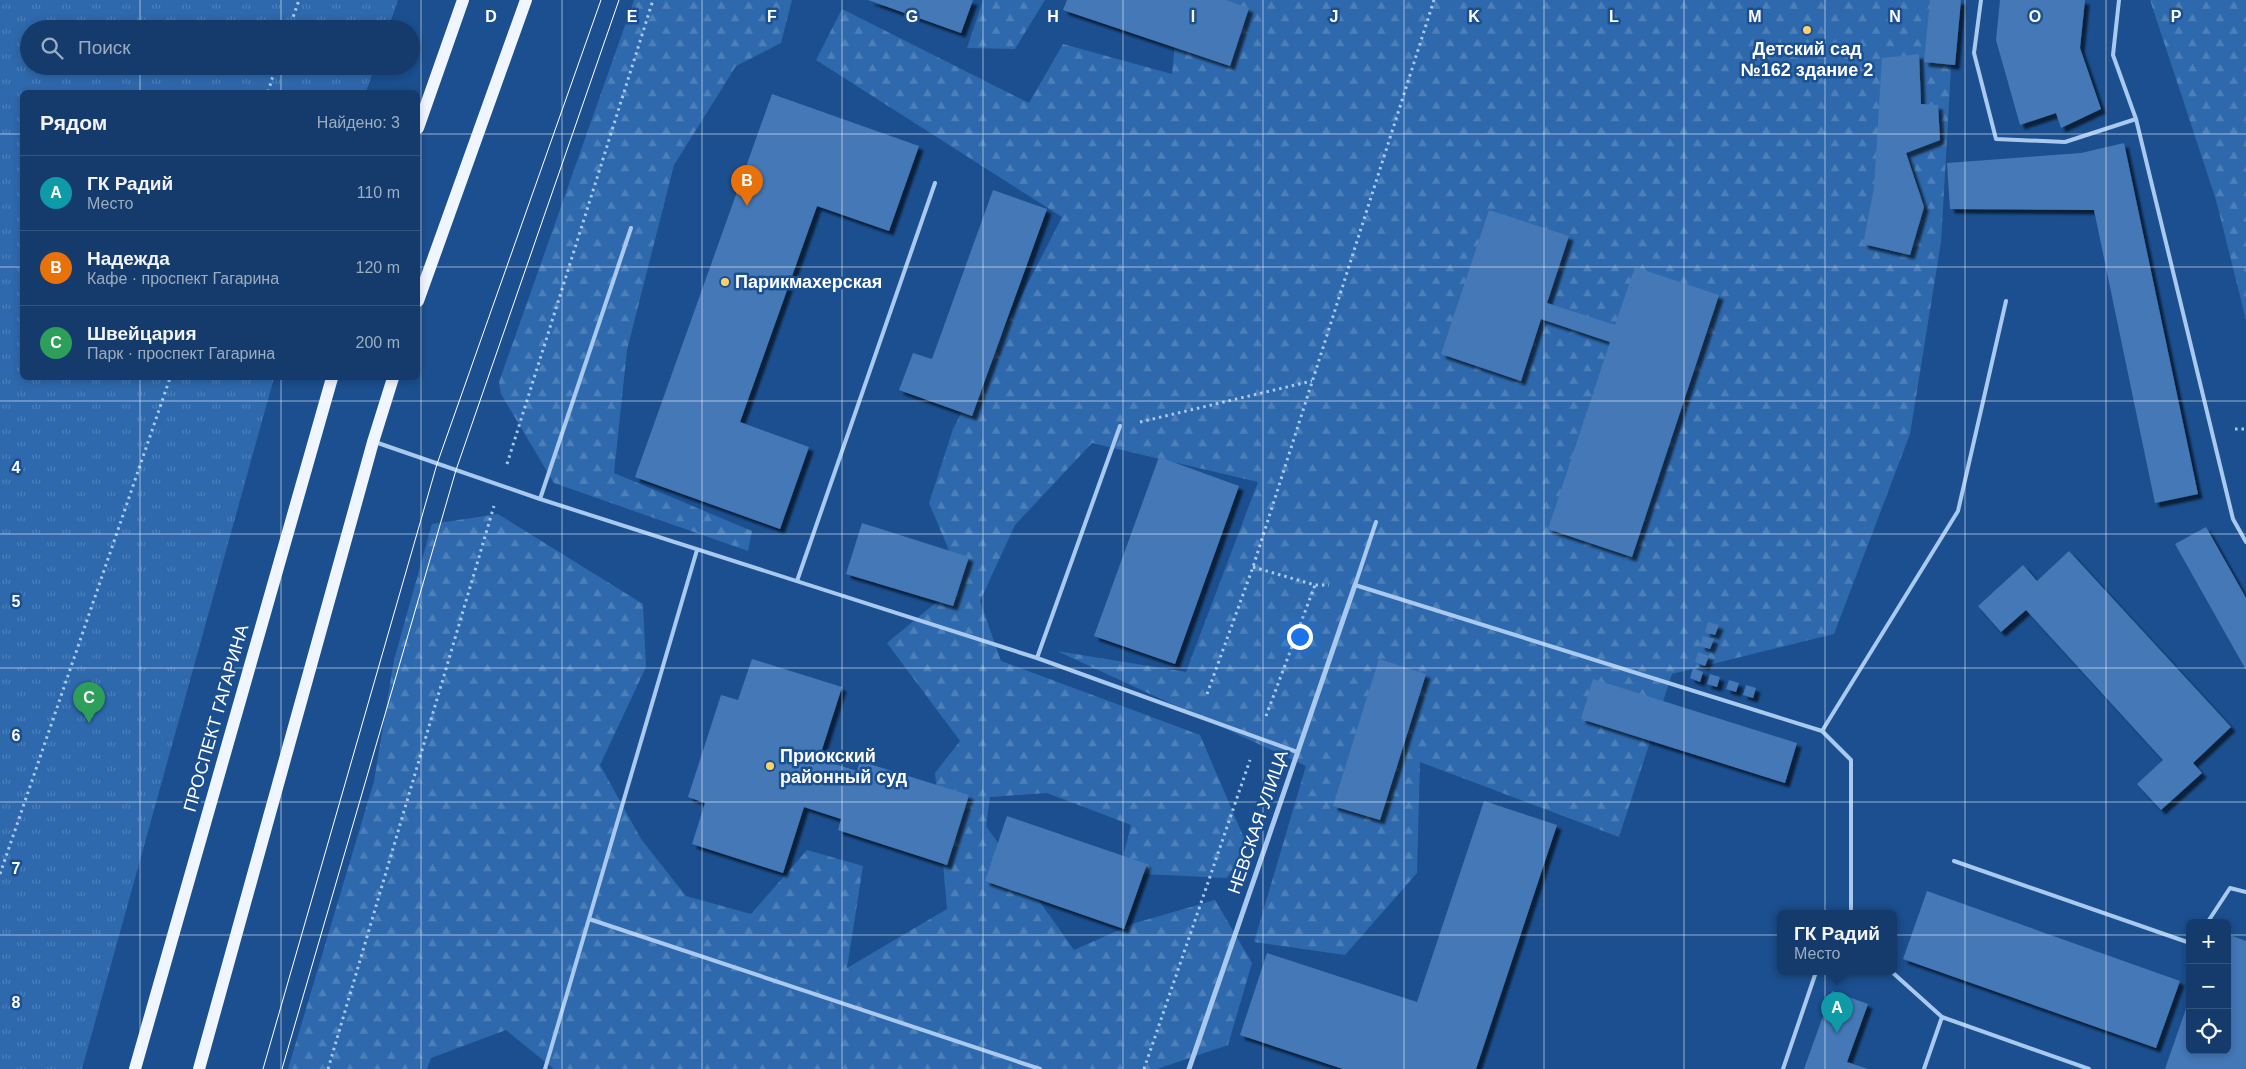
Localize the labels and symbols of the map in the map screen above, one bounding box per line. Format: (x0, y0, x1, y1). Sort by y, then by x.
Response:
text: D (485, 8, 497, 25)
text: E (627, 8, 638, 25)
text: F (767, 8, 777, 25)
text: G (906, 8, 918, 25)
text: H (1047, 8, 1059, 25)
text: I (1191, 8, 1195, 25)
text: J (1330, 8, 1338, 25)
text: K (1468, 8, 1480, 25)
text: L (1609, 8, 1619, 25)
text: M (1748, 8, 1762, 25)
text: N (1889, 8, 1901, 25)
text: O (2029, 8, 2041, 25)
text: P (2171, 8, 2182, 25)
marker: Детский сад №162 здание 2 (1801, 24, 1813, 36)
place label: Детский сад №162 здание 2 (1741, 39, 1873, 80)
pin: B (731, 165, 763, 206)
place label: Парикмахерская (735, 272, 882, 292)
marker: Парикмахерская (719, 276, 731, 288)
text: 4 (12, 459, 21, 476)
text: 5 (12, 593, 21, 610)
street label: ПРОСПЕКТ ГАГАРИНА (180, 622, 252, 814)
your location (1287, 624, 1313, 650)
pin: C (73, 682, 105, 723)
text: 6 (12, 727, 21, 744)
place label: Приокский районный суд (780, 746, 908, 787)
street label: НЕВСКАЯ УЛИЦА (1224, 747, 1292, 897)
marker: Приокский районный суд (764, 760, 776, 772)
text: 7 (12, 860, 21, 877)
pin: A (1821, 992, 1853, 1033)
text: 8 (12, 994, 21, 1011)

